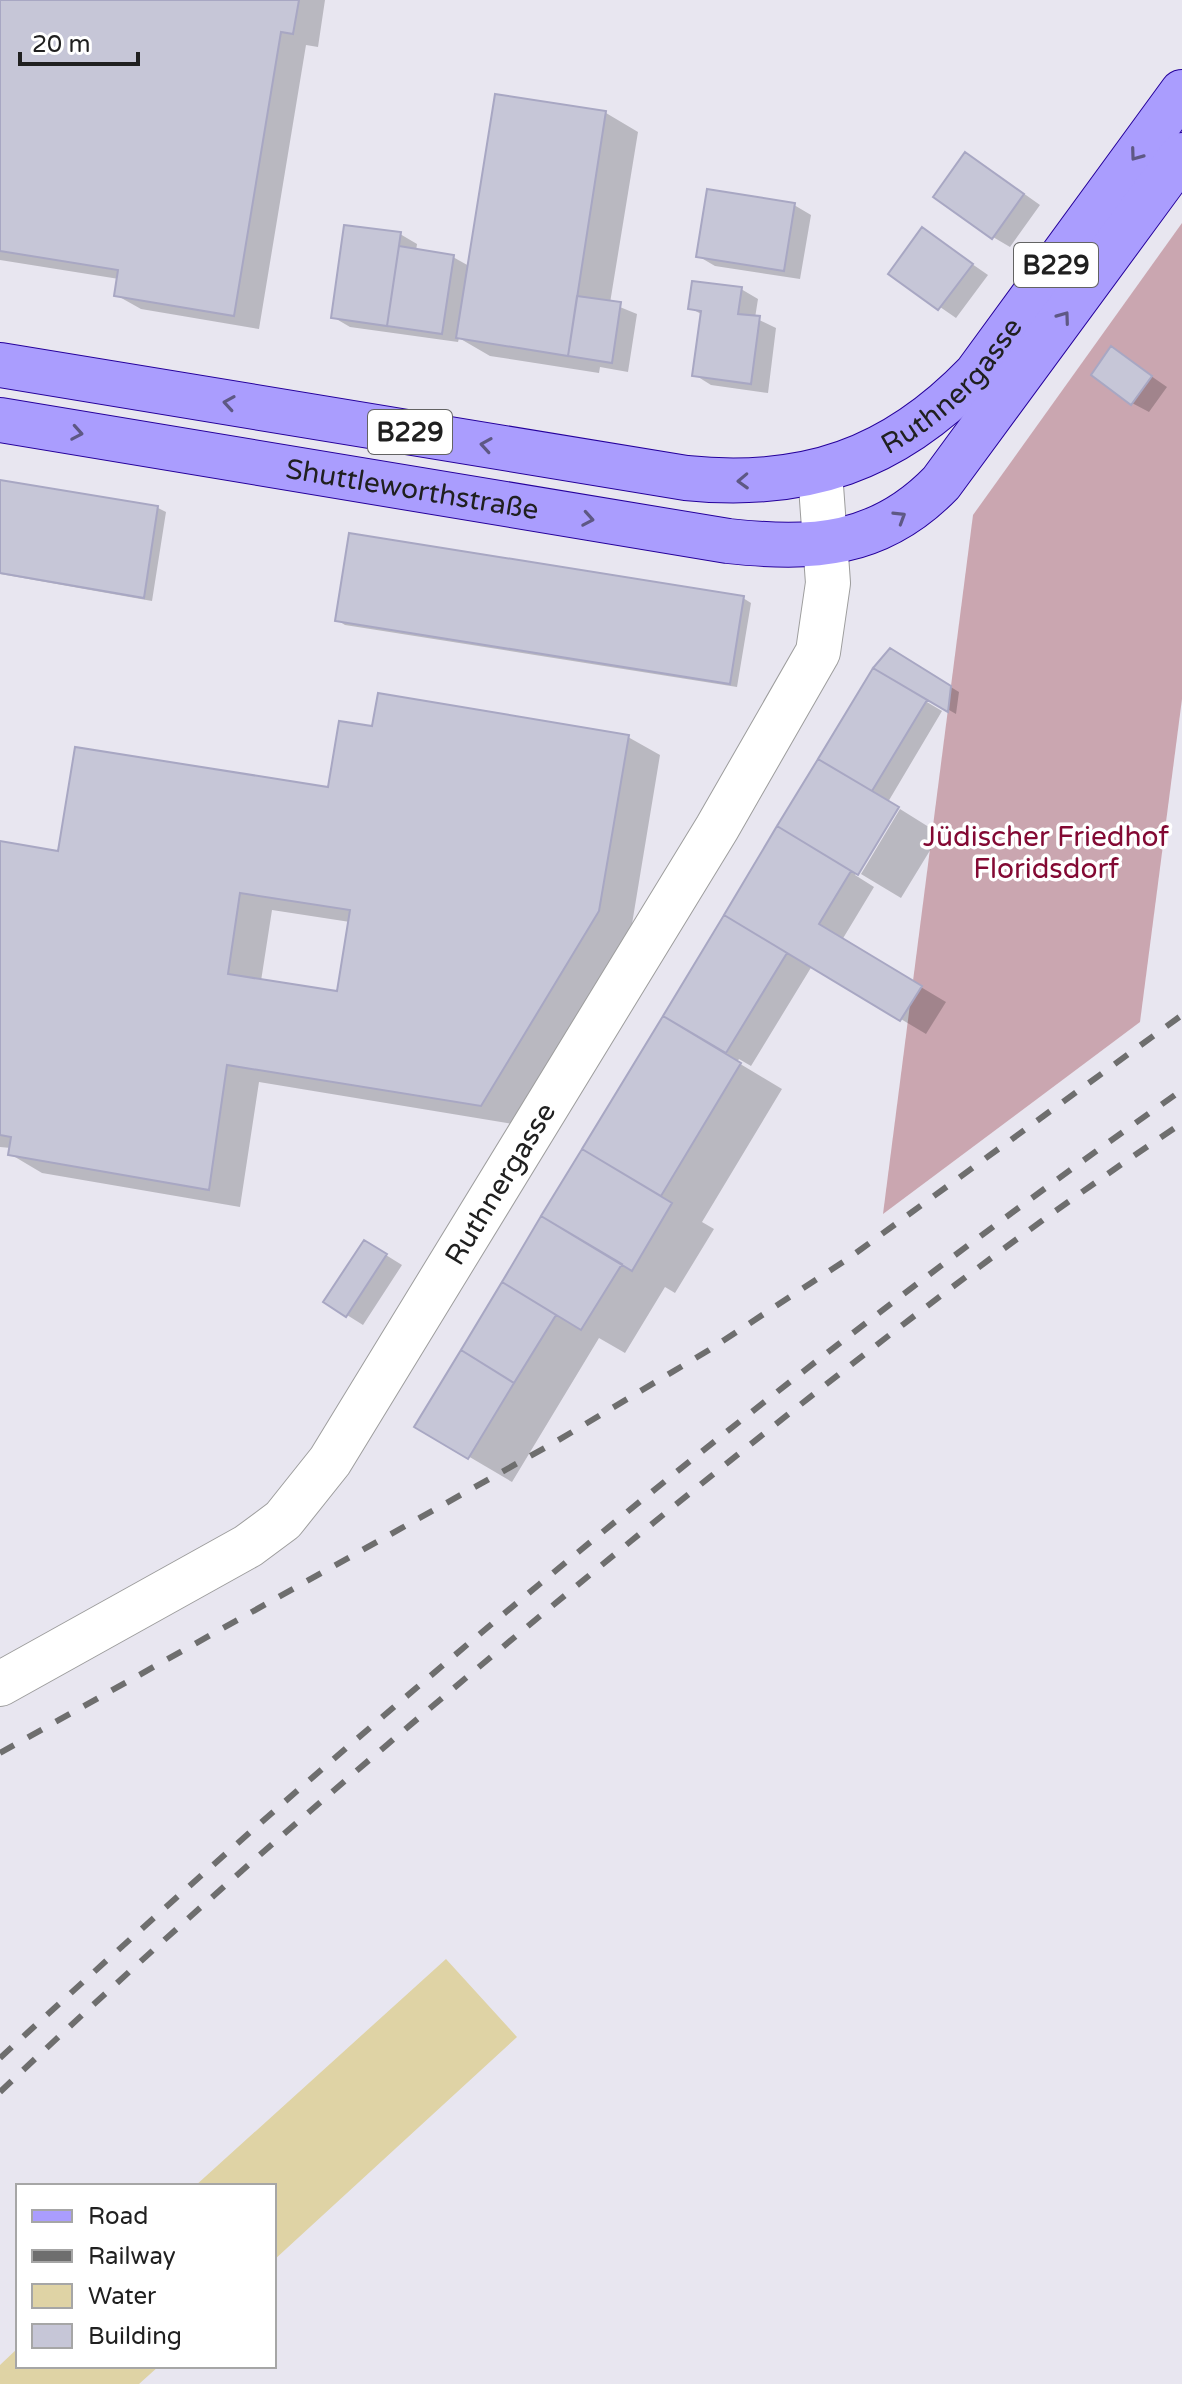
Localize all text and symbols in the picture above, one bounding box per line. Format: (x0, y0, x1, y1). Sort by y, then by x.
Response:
scale bar (20, 16, 138, 66)
text: 20 m (32, 30, 90, 59)
one-way arrow (1132, 146, 1146, 161)
road number: B229 (1014, 243, 1098, 287)
street label: Ruthnergasse (875, 311, 1030, 462)
one-way arrow (1054, 312, 1069, 326)
one-way arrow (222, 395, 236, 412)
road number: B229 (368, 410, 452, 454)
one-way arrow (70, 424, 84, 441)
one-way arrow (479, 437, 492, 454)
street label: Shuttleworthstraße (283, 452, 541, 527)
one-way arrow (736, 473, 749, 490)
one-way arrow (581, 510, 595, 527)
one-way arrow (891, 511, 906, 527)
park label: Jüdischer Friedhof Floridsdorf (923, 820, 1169, 886)
street label: Ruthnergasse (438, 1097, 563, 1272)
legend (16, 2184, 276, 2368)
text: Road (88, 2202, 148, 2231)
text: Railway (88, 2242, 176, 2271)
text: Water (88, 2282, 157, 2311)
text: Building (88, 2322, 182, 2351)

